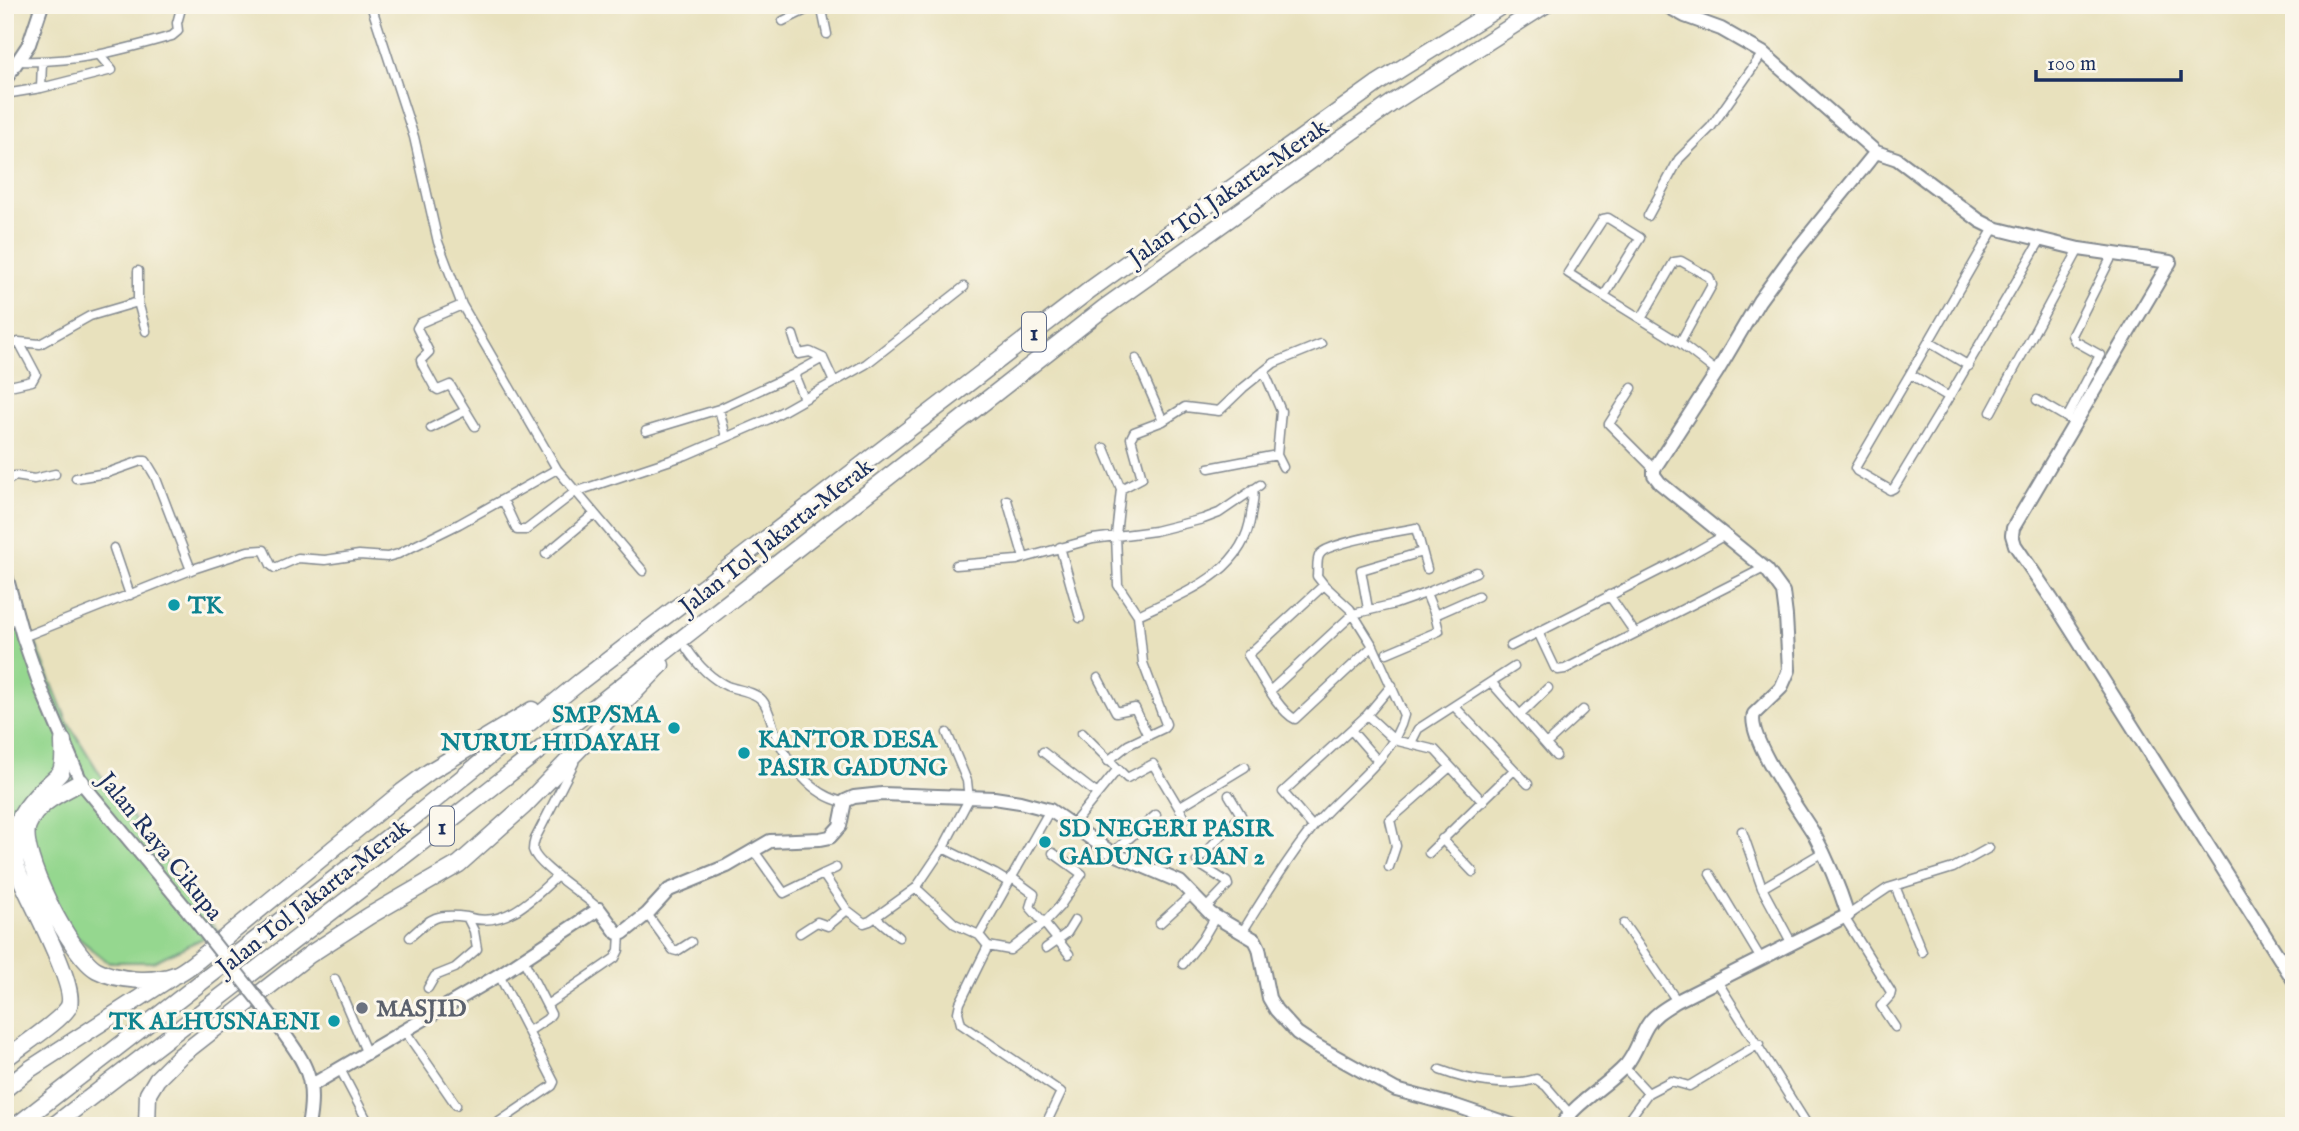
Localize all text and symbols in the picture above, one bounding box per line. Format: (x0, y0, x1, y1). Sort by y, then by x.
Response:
scale bar (2036, 38, 2182, 82)
text: 100 m (2047, 51, 2096, 78)
street label: Jalan Tol Jakarta–Merak (1120, 112, 1335, 276)
road number: 1 (1022, 312, 1046, 352)
street label: Jalan Tol Jakarta–Merak (671, 452, 880, 625)
place label: TK (187, 591, 224, 622)
marker: TK (166, 597, 182, 613)
place label: SMP/SMA NURUL HIDAYAH (440, 700, 662, 759)
marker: SMP/SMA NURUL HIDAYAH (666, 720, 682, 736)
place label: KANTOR DESA PASIR GADUNG (758, 725, 948, 784)
marker: KANTOR DESA PASIR GADUNG (736, 745, 752, 761)
street label: Jalan Raya Cikupa (89, 764, 230, 928)
road number: 1 (430, 806, 454, 846)
street label: Jalan Tol Jakarta–Merak (208, 813, 417, 986)
place label: SD NEGERI PASIR GADUNG 1 DAN 2 (1059, 814, 1275, 873)
marker: SD NEGERI PASIR GADUNG 1 DAN 2 (1037, 834, 1053, 850)
place label: MASJID (376, 994, 467, 1025)
marker: MASJID (354, 1000, 370, 1016)
place label: TK ALHUSNAENI (108, 1007, 321, 1038)
marker: TK ALHUSNAENI (326, 1013, 342, 1029)

